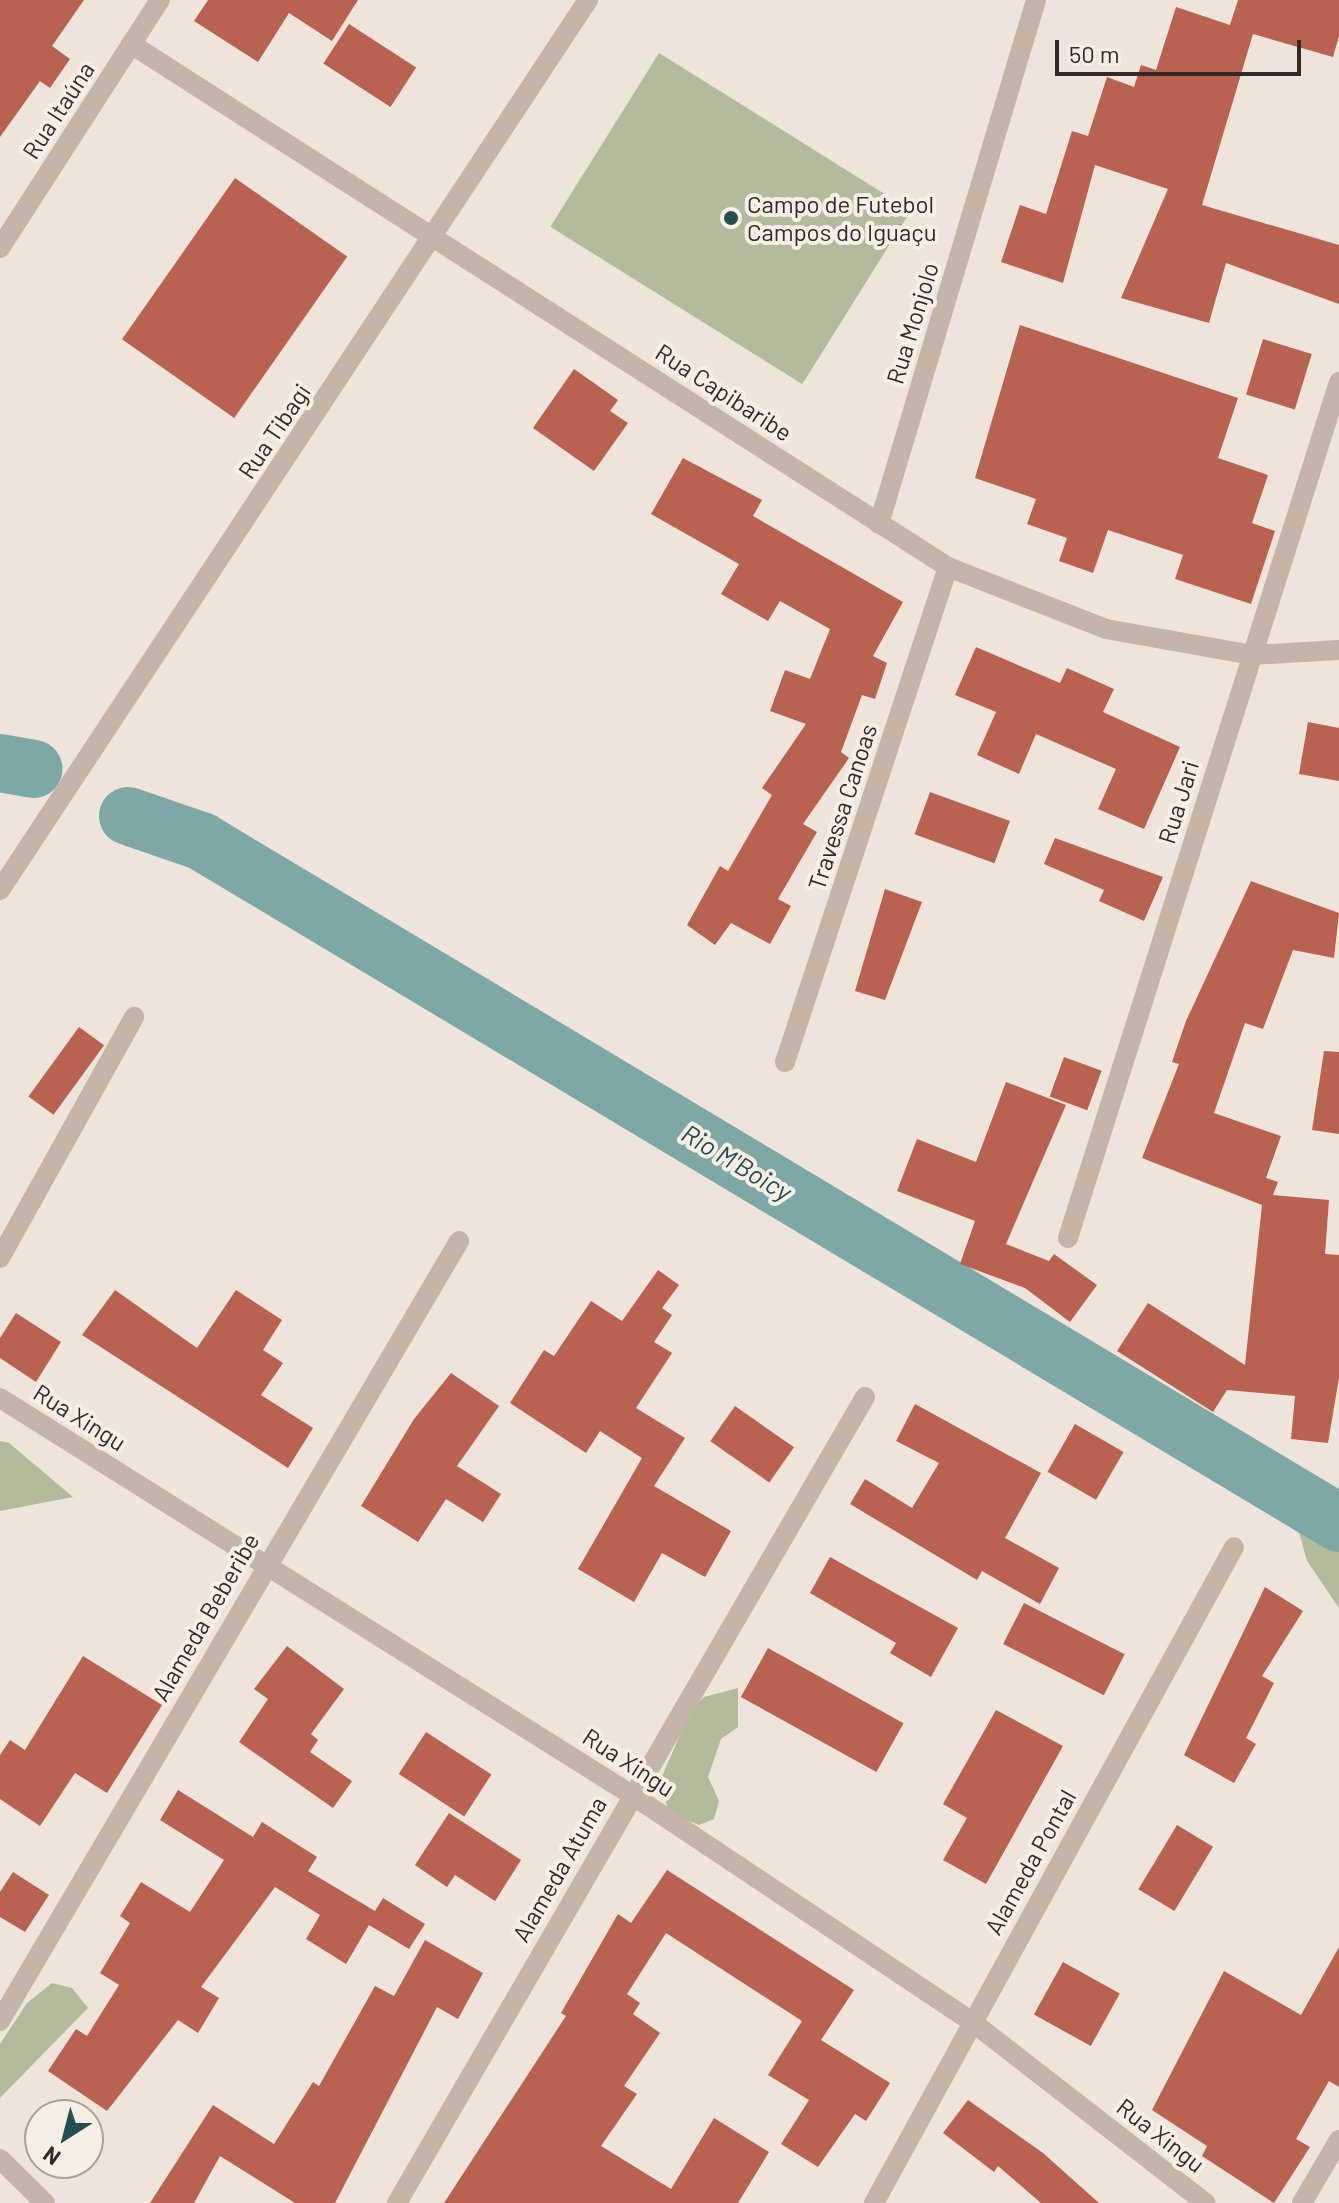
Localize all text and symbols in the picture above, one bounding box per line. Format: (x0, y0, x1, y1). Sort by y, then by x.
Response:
scale bar (1059, 24, 1305, 74)
text: 50 m (1069, 39, 1120, 68)
street label: Rua Itaúna (16, 56, 100, 164)
place label: Campo de Futebol Campos do Iguaçu (747, 190, 937, 246)
marker: Campo de Futebol Campos do Iguaçu (722, 209, 740, 227)
street label: Rua Monjolo (880, 259, 944, 387)
street label: Rua Capibaribe (650, 337, 798, 447)
street label: Rua Tibagi (232, 378, 316, 484)
street label: Travessa Canoas (802, 720, 882, 894)
street label: Rua Jari (1152, 757, 1204, 847)
water label: Rio M'Boicy (676, 1117, 798, 1207)
street label: Rua Xingu (28, 1377, 132, 1457)
street label: Alameda Beberibe (145, 1528, 265, 1706)
street label: Rua Xingu (578, 1722, 680, 1802)
street label: Alameda Pontal (978, 1784, 1082, 1940)
street label: Alameda Atuma (506, 1791, 612, 1947)
street label: Rua Xingu (1111, 2092, 1211, 2178)
north arrow (24, 2099, 104, 2179)
text: N (38, 2142, 65, 2172)

